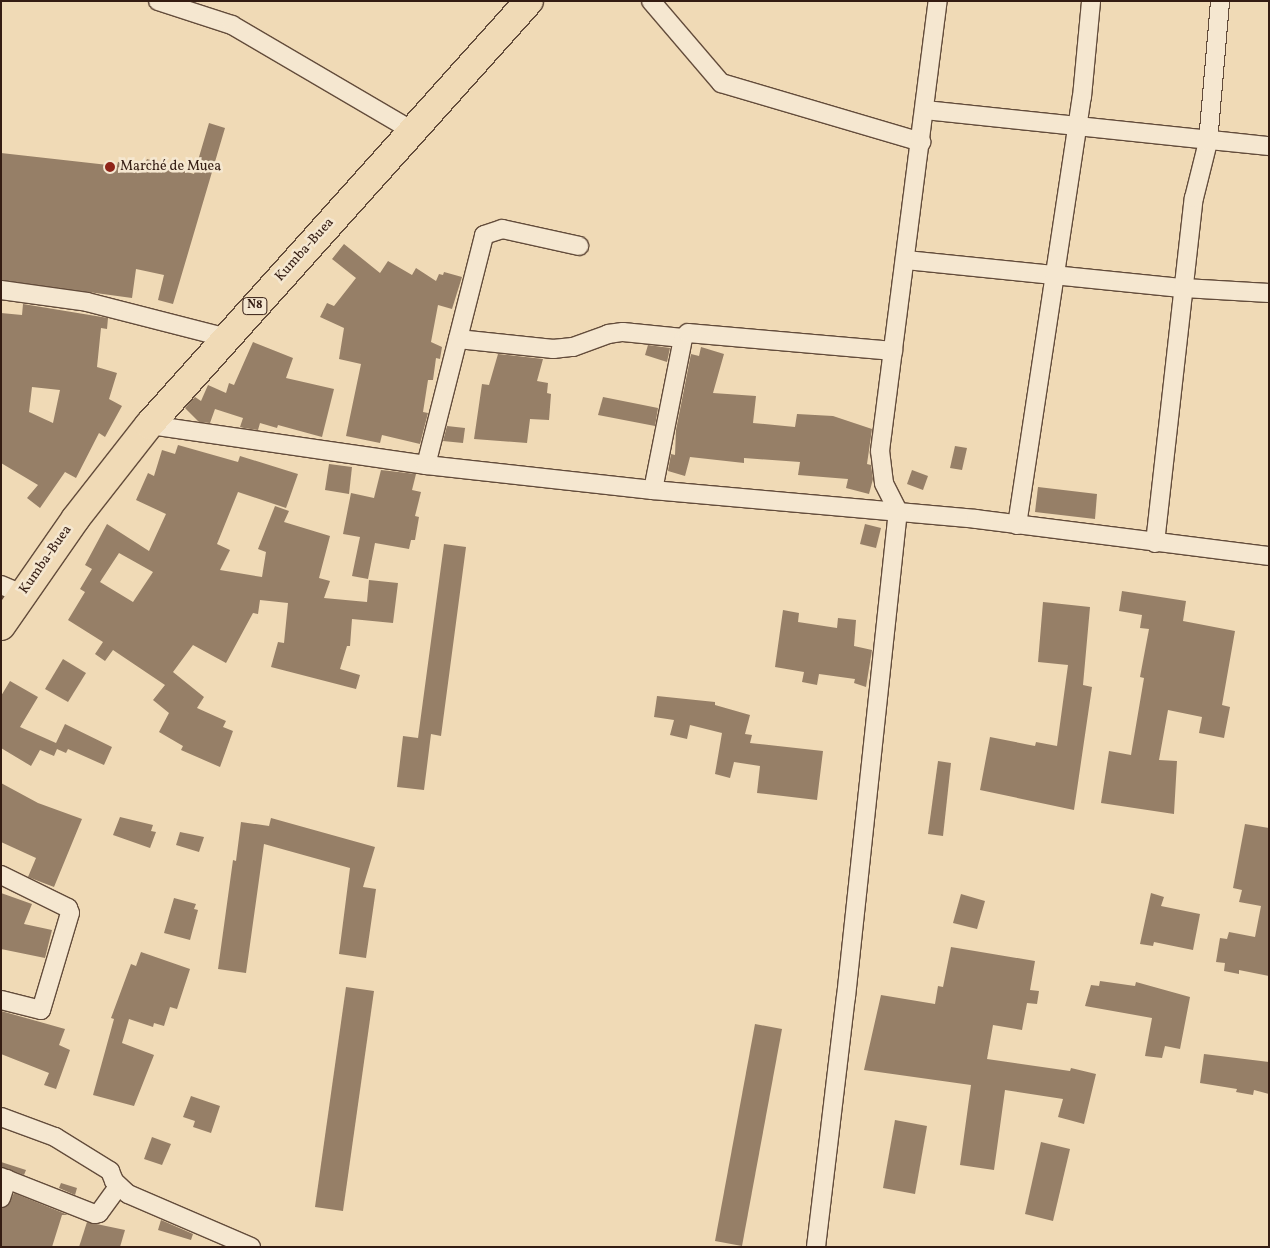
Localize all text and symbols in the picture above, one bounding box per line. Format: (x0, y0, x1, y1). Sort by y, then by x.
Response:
place label: Marché de Muea (120, 159, 221, 175)
marker: Marché de Muea (104, 161, 116, 173)
street label: Kumba-Buea (272, 215, 338, 285)
road number: N8 (241, 296, 269, 316)
street label: Kumba-Buea (16, 522, 76, 598)

